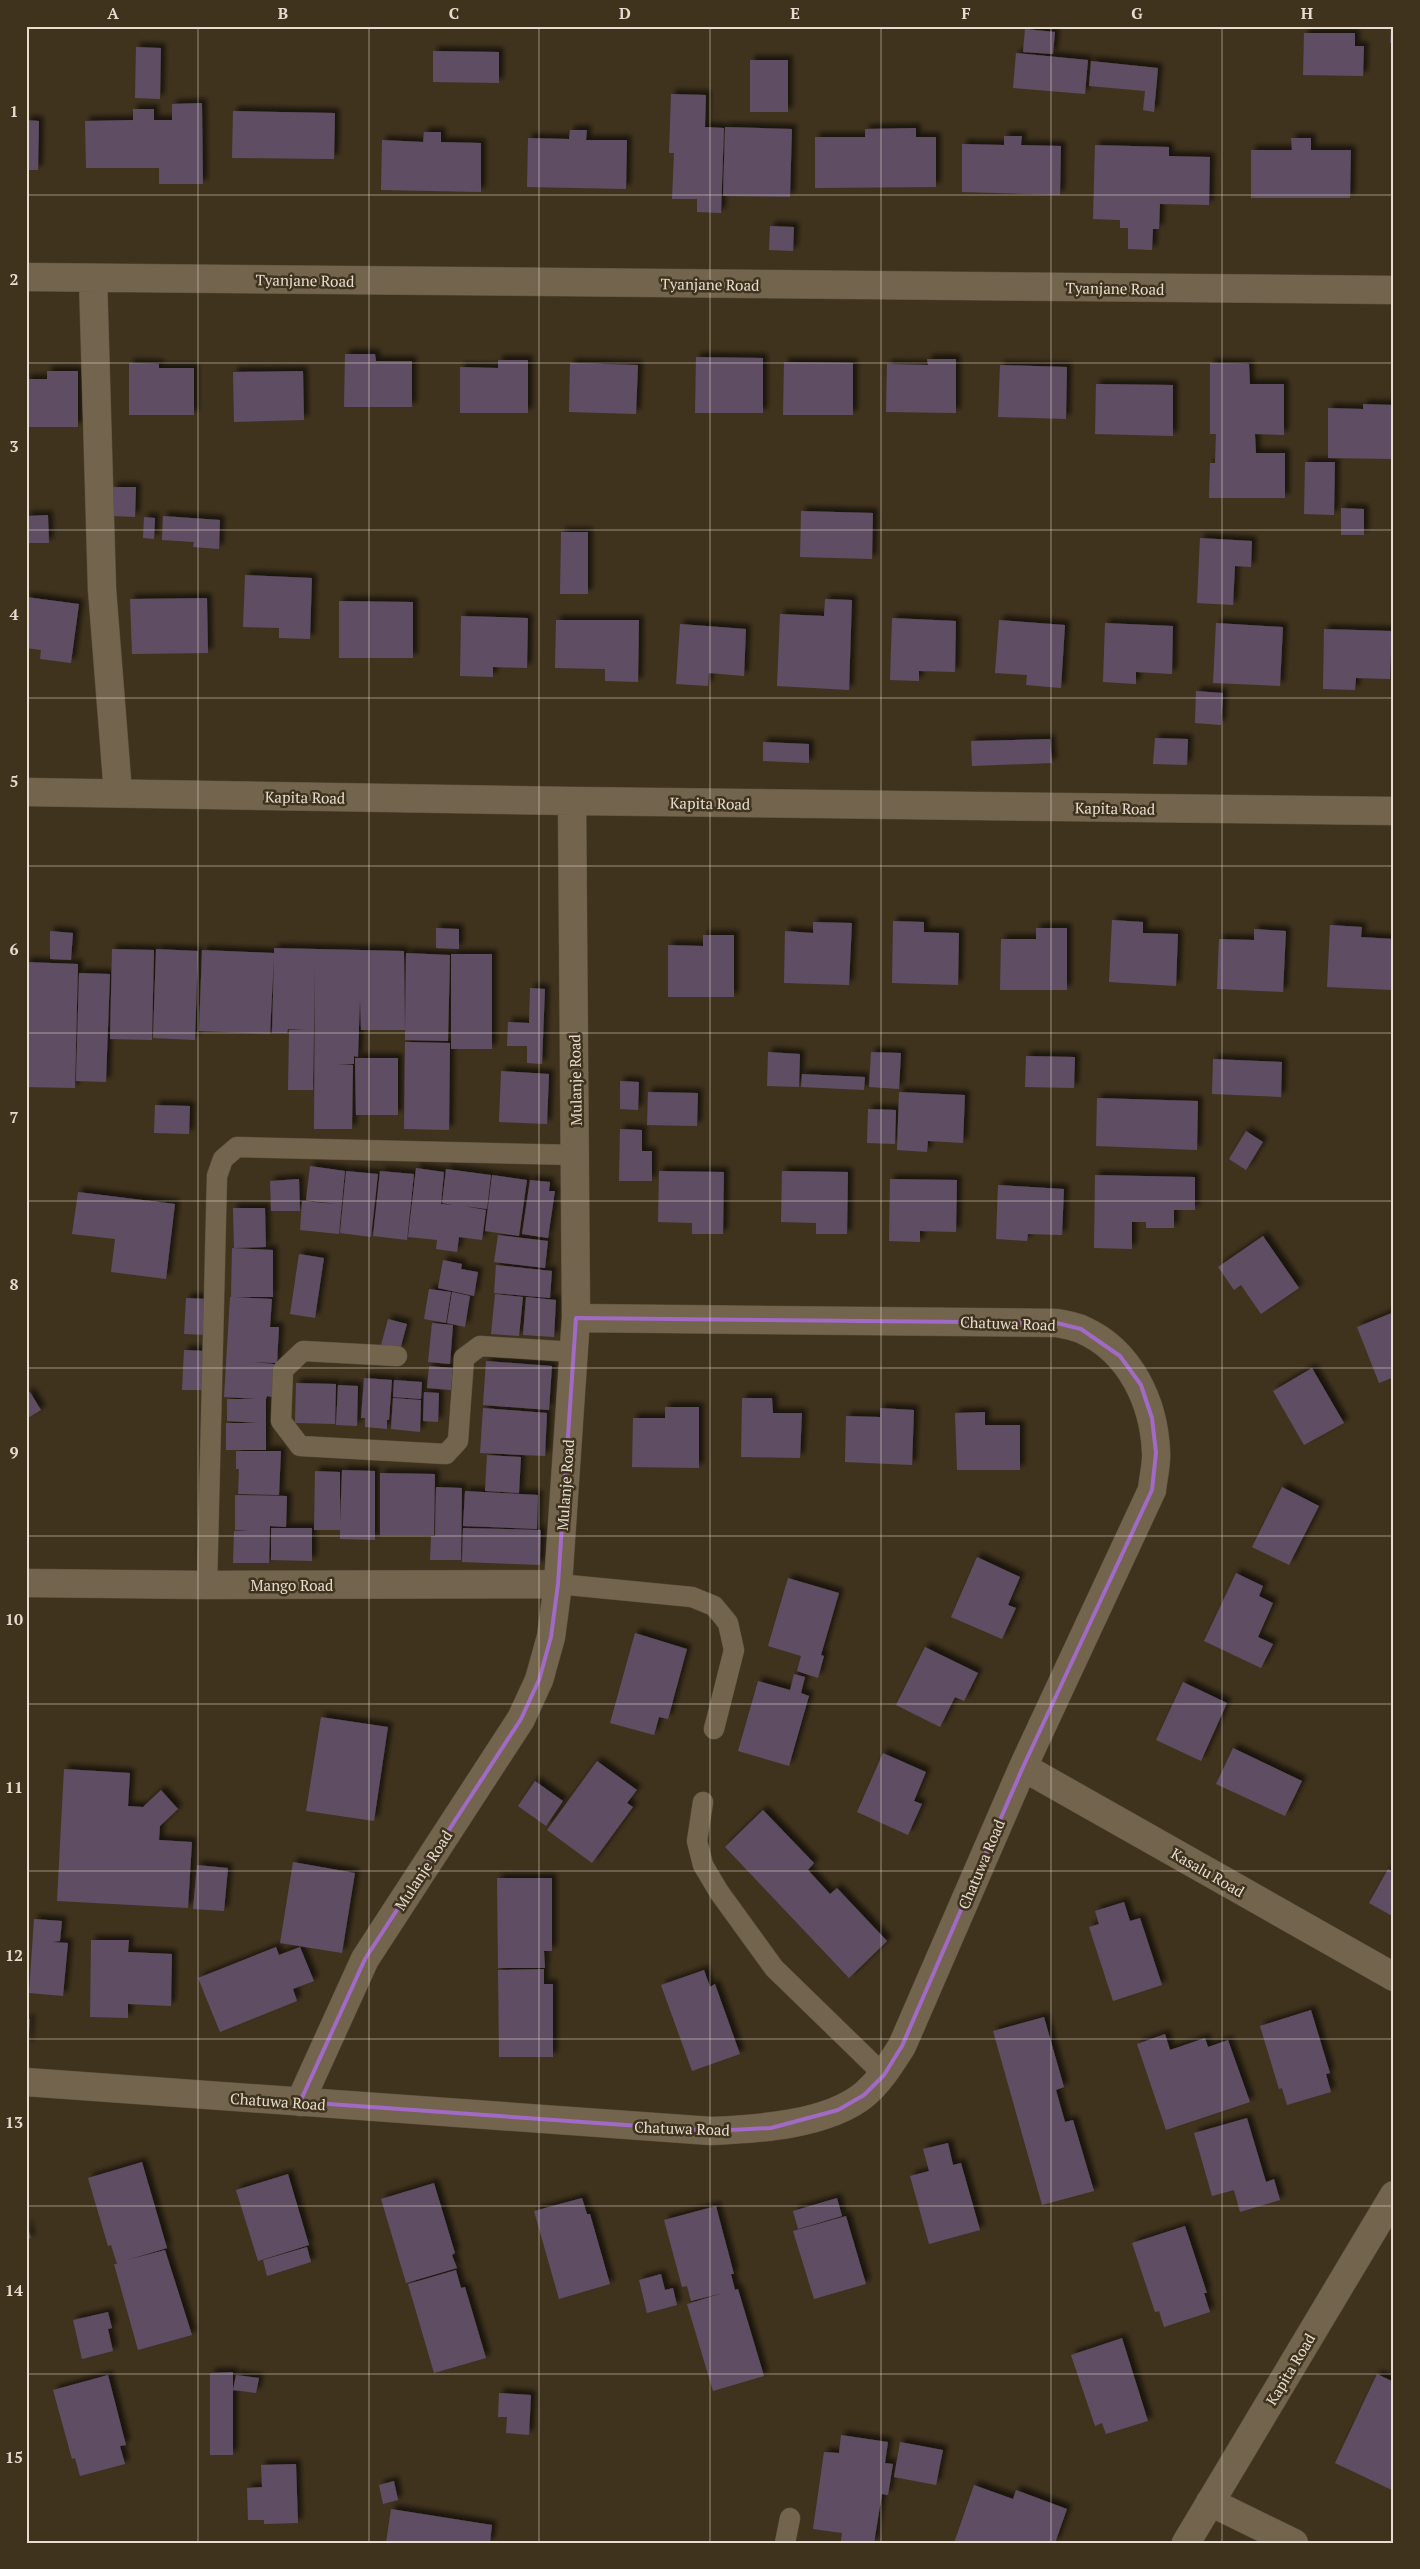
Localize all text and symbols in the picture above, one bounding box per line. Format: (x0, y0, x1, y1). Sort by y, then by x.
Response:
text: A (107, 2, 119, 24)
text: B (278, 2, 288, 24)
text: C (449, 2, 459, 24)
text: D (619, 2, 631, 24)
text: E (790, 2, 800, 24)
text: F (961, 2, 971, 24)
text: G (1131, 2, 1143, 24)
text: H (1301, 2, 1313, 24)
text: 1 (9, 100, 19, 122)
text: 2 (9, 268, 19, 290)
street label: Tyanjane Road (255, 269, 355, 291)
street label: Tyanjane Road (660, 273, 760, 295)
street label: Tyanjane Road (1065, 277, 1165, 299)
text: 3 (9, 435, 19, 457)
text: 4 (9, 603, 19, 625)
text: 5 (9, 770, 19, 792)
street label: Kapita Road (265, 786, 345, 808)
street label: Kapita Road (670, 792, 750, 814)
street label: Kapita Road (1075, 797, 1155, 819)
text: 6 (9, 938, 19, 960)
street label: Mulanje Road (564, 1034, 586, 1126)
text: 7 (9, 1106, 19, 1128)
text: 8 (9, 1273, 19, 1295)
street label: Chatuwa Road (960, 1311, 1056, 1335)
street label: Mulanje Road (552, 1439, 578, 1531)
text: 9 (9, 1441, 19, 1463)
street label: Mango Road (251, 1575, 333, 1595)
text: 10 (5, 1608, 23, 1630)
text: 11 (5, 1776, 23, 1798)
street label: Chatuwa Road (953, 1816, 1009, 1912)
street label: Mulanje Road (390, 1826, 456, 1914)
street label: Kasalu Road (1168, 1843, 1248, 1901)
text: 12 (5, 1944, 23, 1966)
street label: Chatuwa Road (230, 2088, 326, 2114)
text: 13 (5, 2111, 23, 2133)
street label: Chatuwa Road (634, 2116, 730, 2140)
text: 14 (5, 2279, 23, 2301)
street label: Kapita Road (1261, 2329, 1319, 2409)
text: 15 (5, 2446, 23, 2468)

